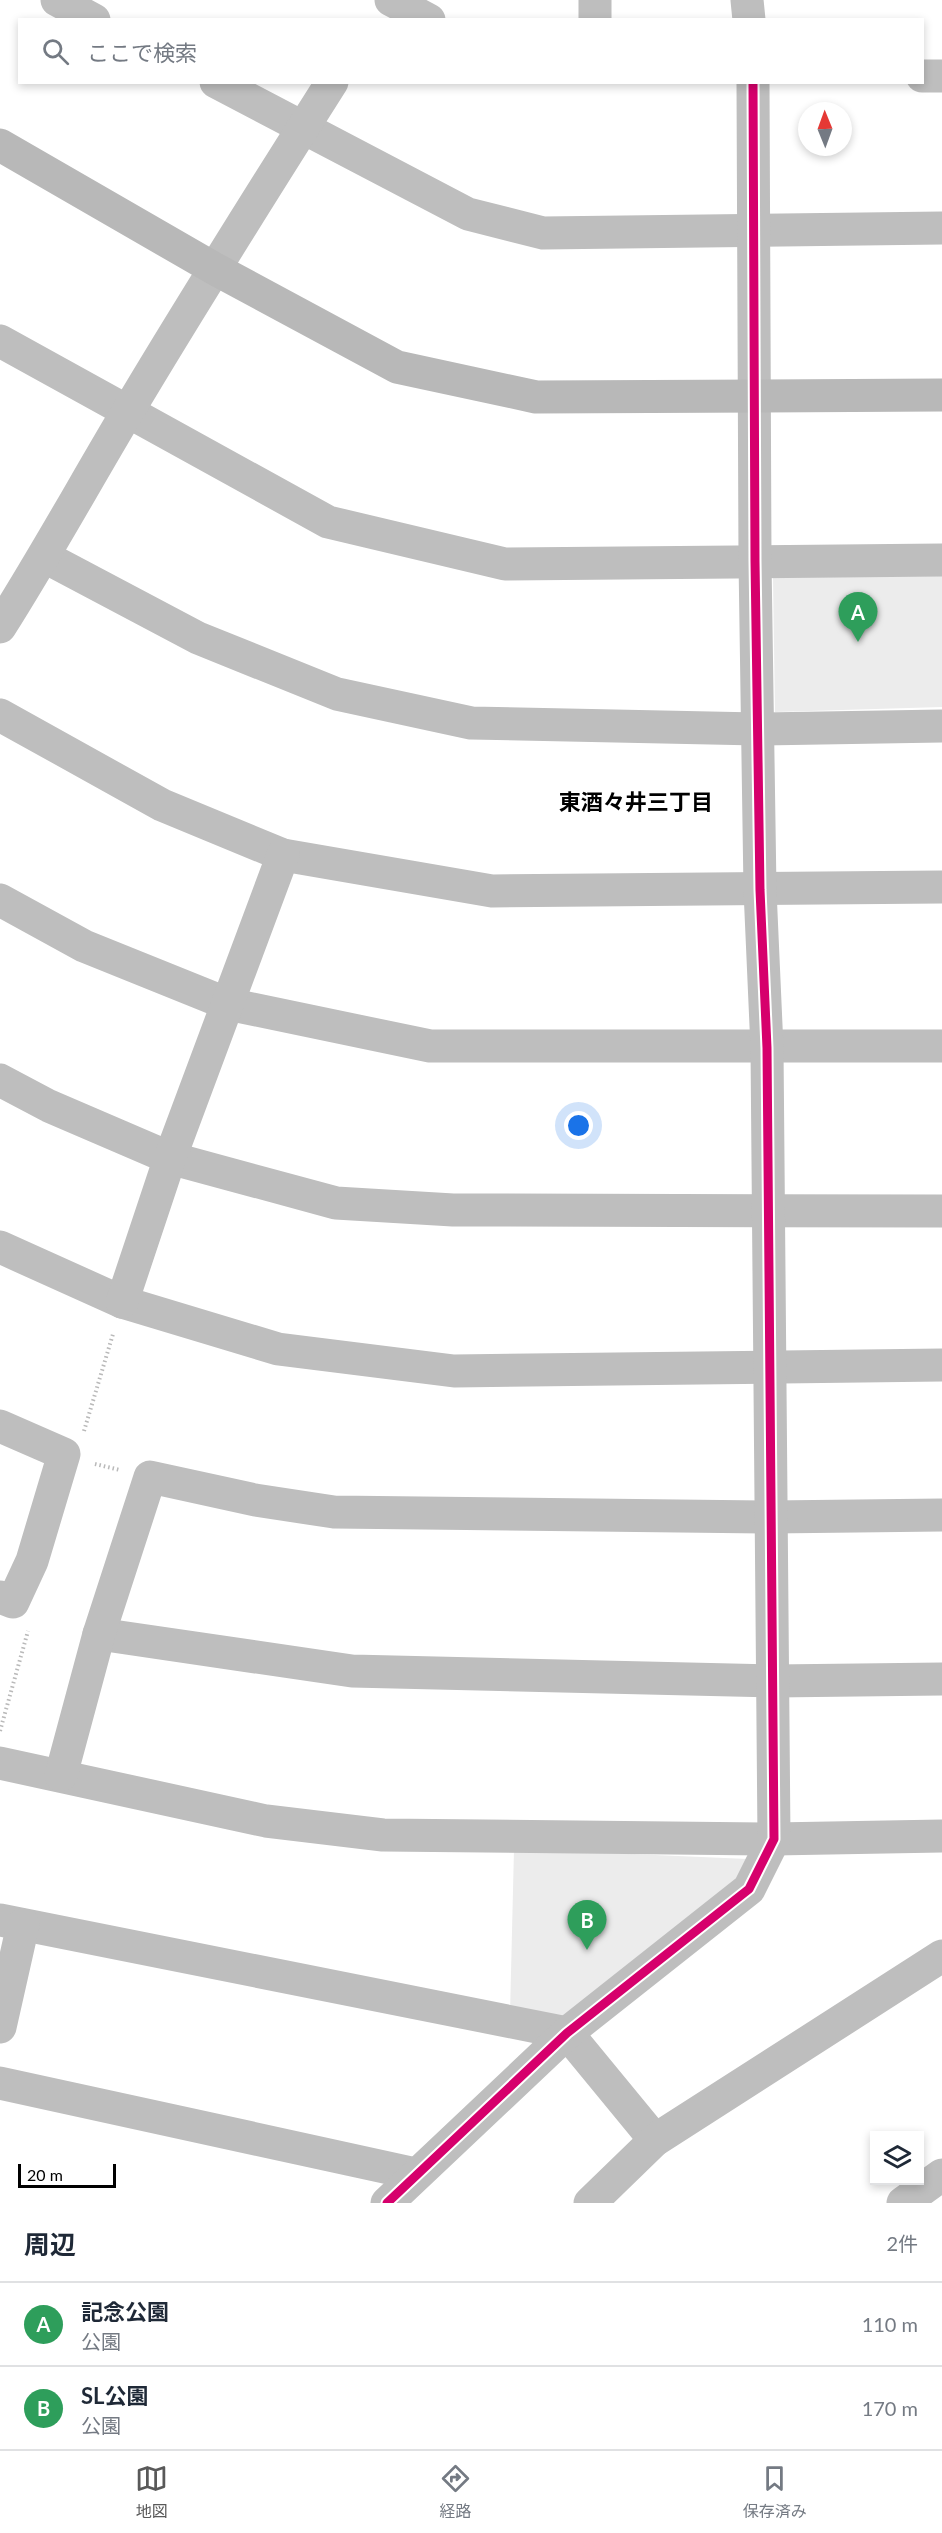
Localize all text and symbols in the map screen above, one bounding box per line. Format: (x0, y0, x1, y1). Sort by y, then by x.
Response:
search box (18, 18, 924, 84)
icon: search (39, 35, 72, 68)
text: ここで検索 (87, 39, 197, 66)
north arrow (798, 102, 852, 156)
pin: A (838, 592, 878, 642)
district label: 東酒々井三丁目 (559, 788, 713, 815)
your location (564, 1111, 593, 1140)
pin: B (568, 1900, 606, 1950)
map controls (870, 2131, 924, 2185)
button: layers (870, 2131, 924, 2185)
scale bar (18, 2161, 116, 2188)
text: 20 m (27, 2165, 63, 2184)
text: 周辺 (24, 2228, 76, 2260)
text: 2件 (886, 2231, 918, 2255)
text: 記念公園 (81, 2298, 169, 2325)
text: A (37, 2312, 50, 2336)
text: 110 m (862, 2312, 918, 2336)
text: 公園 (81, 2329, 121, 2353)
text: SL公園 (81, 2382, 149, 2409)
text: B (37, 2396, 50, 2420)
text: 170 m (862, 2396, 918, 2420)
text: 公園 (81, 2413, 121, 2437)
tab: 地図 (135, 2462, 168, 2522)
tab: 経路 (439, 2462, 472, 2522)
tab: 保存済み (743, 2462, 807, 2522)

